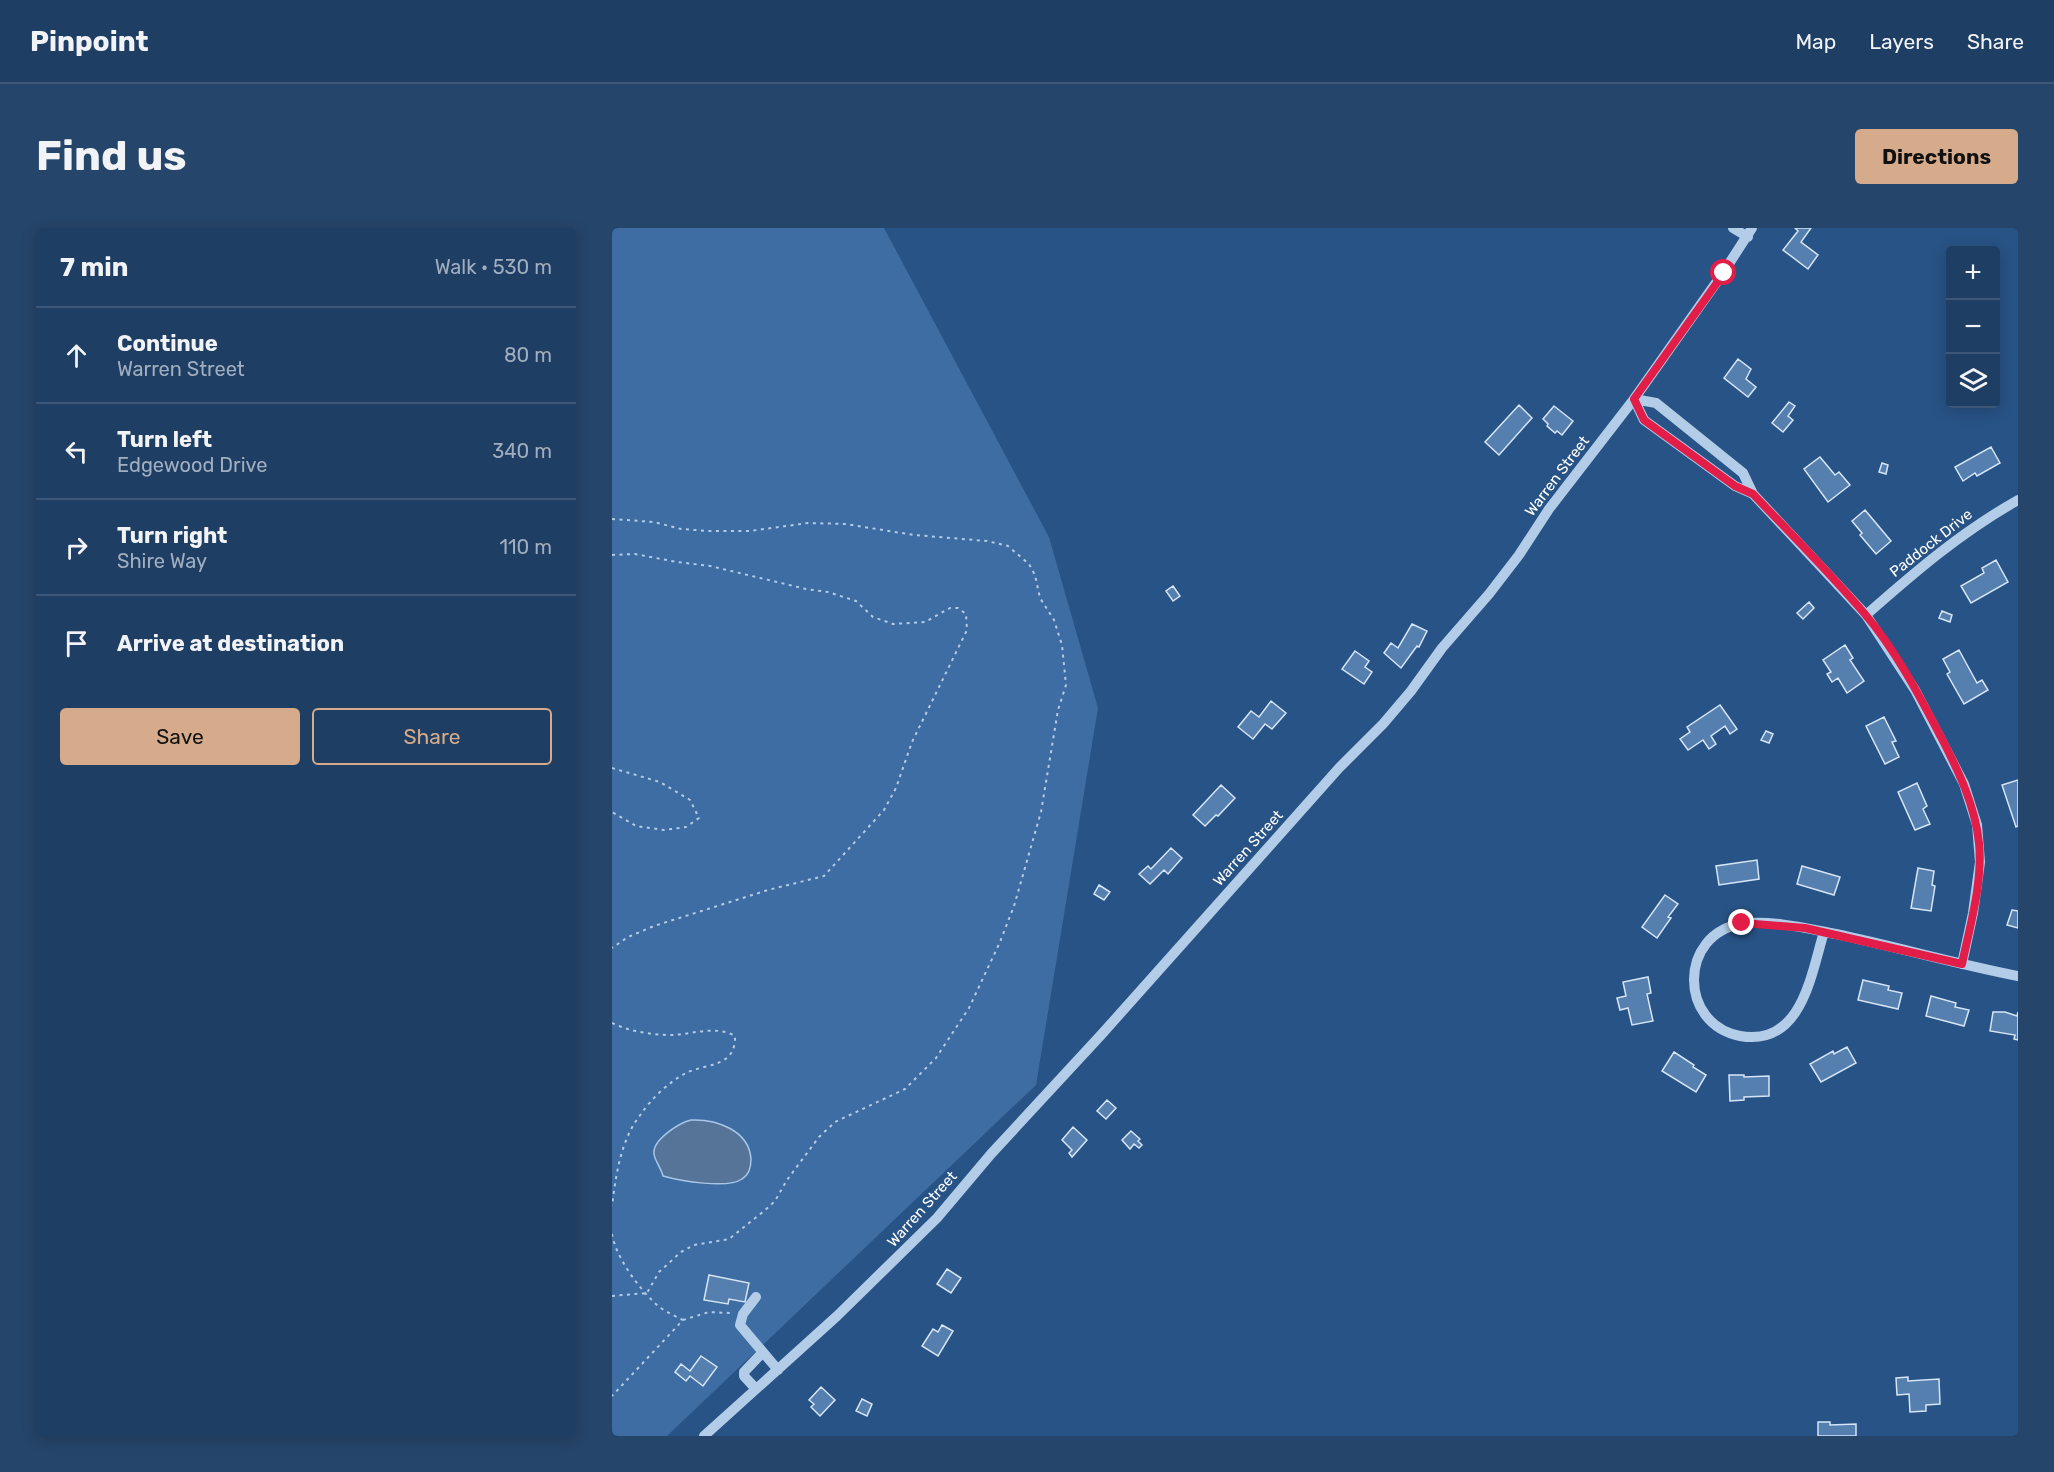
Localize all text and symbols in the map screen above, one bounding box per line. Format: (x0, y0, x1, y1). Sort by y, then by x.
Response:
text: Pinpoint (30, 25, 149, 58)
text: Map (1795, 29, 1836, 54)
text: Layers (1869, 29, 1934, 54)
text: Share (1967, 29, 2024, 54)
button: Directions (1855, 129, 2018, 184)
text: Find us (36, 131, 187, 181)
map controls (1946, 246, 2000, 408)
button: + (1946, 246, 2000, 300)
text: 7 min (60, 252, 128, 283)
text: Walk · 530 m (435, 255, 552, 279)
route start (1710, 259, 1736, 285)
button: − (1946, 300, 2000, 354)
text: Continue (117, 330, 218, 357)
icon: ahead (60, 339, 93, 372)
text: 80 m (504, 343, 552, 367)
button: layers (1946, 354, 2000, 408)
text: Warren Street (117, 357, 245, 381)
text: Turn left (117, 426, 212, 453)
street label: Warren Street (1521, 432, 1593, 520)
icon: left (60, 435, 93, 468)
text: 340 m (492, 439, 552, 463)
text: Edgewood Drive (117, 453, 267, 477)
street label: Paddock Drive (1886, 505, 1976, 581)
text: Turn right (117, 522, 227, 549)
icon: right (60, 531, 93, 564)
text: 110 m (500, 535, 552, 559)
text: Shire Way (117, 549, 207, 573)
icon: arrive (60, 627, 93, 660)
text: Arrive at destination (117, 630, 344, 657)
button: Save (60, 708, 300, 765)
button: Share (312, 708, 552, 765)
street label: Warren Street (1209, 806, 1287, 890)
route end (1728, 909, 1754, 935)
street label: Warren Street (883, 1167, 961, 1251)

